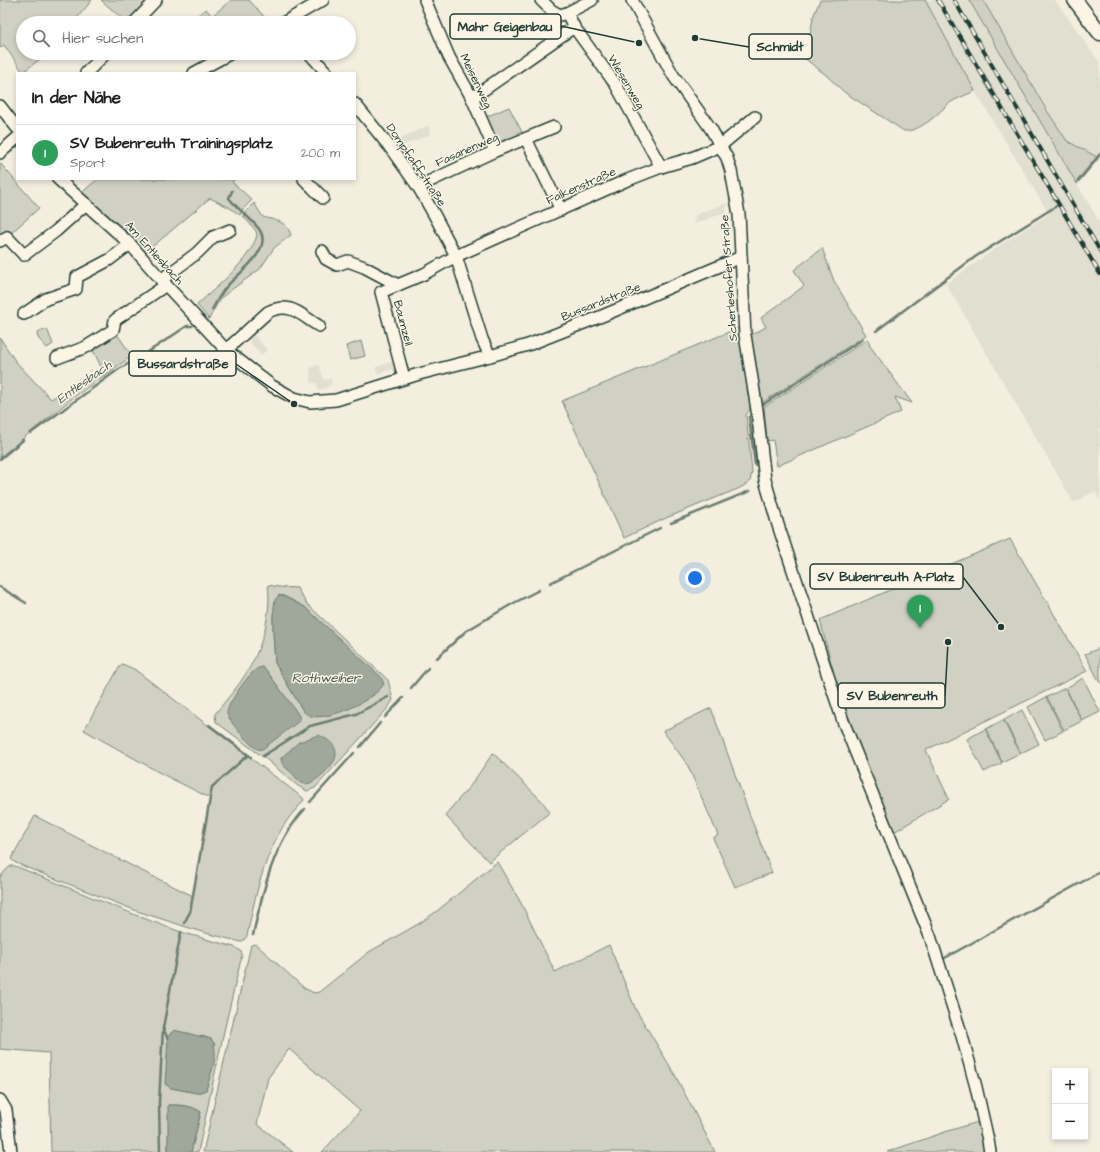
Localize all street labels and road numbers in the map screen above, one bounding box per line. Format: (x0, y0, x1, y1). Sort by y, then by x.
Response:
street label: Meisenweg (454, 51, 497, 112)
street label: Wiesenweg (602, 52, 649, 113)
street label: Dompfaffstraße (382, 120, 450, 210)
street label: Fasanenweg (433, 129, 502, 172)
street label: Falkenstraße (543, 163, 619, 209)
street label: Scherleshofer Straße (716, 214, 742, 342)
street label: Am Entlesbach (121, 217, 187, 289)
street label: Bussardstraße (559, 278, 644, 326)
street label: Baumzeil (389, 298, 417, 348)

